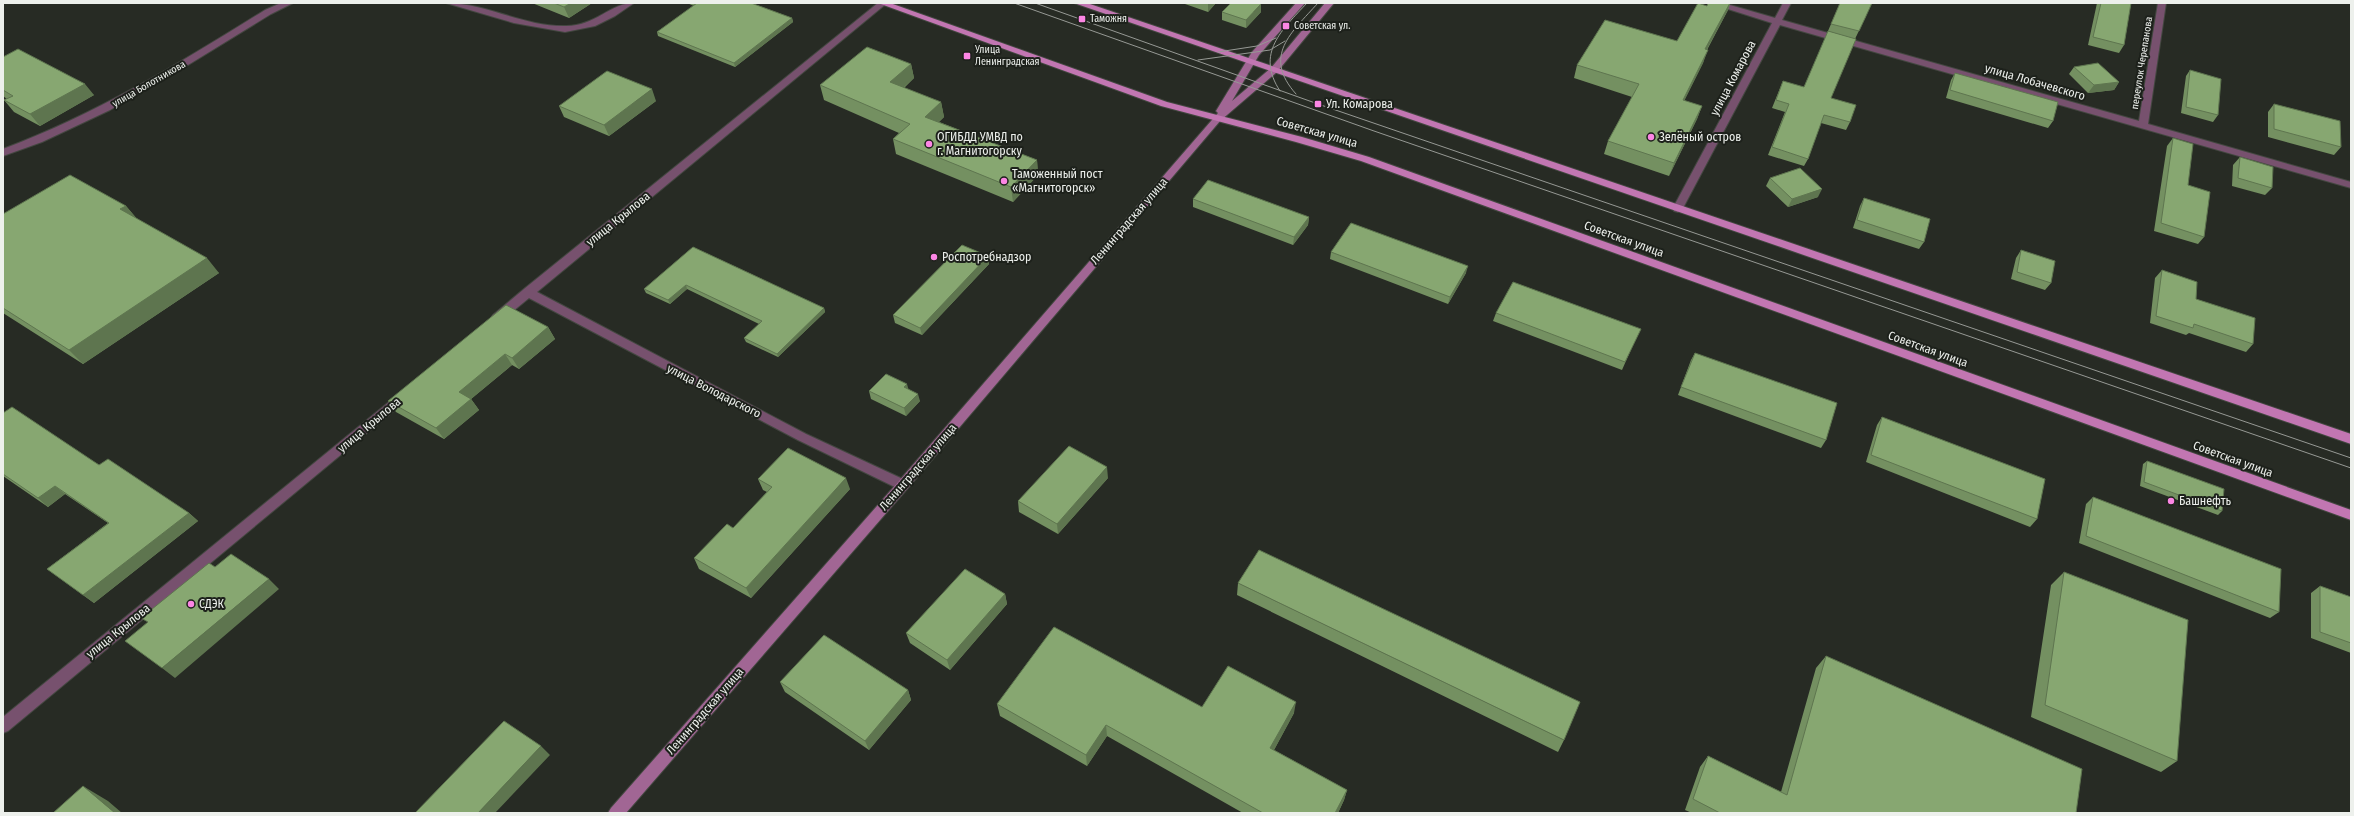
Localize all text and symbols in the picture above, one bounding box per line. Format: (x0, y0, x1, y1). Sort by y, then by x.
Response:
place label: Таможня (1090, 13, 1127, 25)
marker: Таможня (1077, 14, 1087, 24)
street label: переулок Черепанова (2129, 16, 2155, 110)
place label: Советская ул. (1294, 20, 1350, 32)
marker: Советская ул. (1281, 21, 1291, 31)
street label: улица Комарова (1707, 38, 1759, 118)
place label: Улица Ленинградская (974, 44, 1040, 68)
marker: Улица Ленинградская (962, 51, 972, 61)
street label: улица Болотникова (110, 58, 188, 110)
street label: улица Лобачевского (1983, 61, 2087, 103)
place label: Ул. Комарова (1325, 97, 1393, 111)
marker: Ул. Комарова (1313, 99, 1323, 109)
street label: Советская улица (1275, 114, 1359, 150)
place label: ОГИБДД УМВД по г. Магнитогорску (937, 130, 1023, 158)
place label: Зелёный остров (1659, 130, 1741, 144)
marker: Зелёный остров (1646, 132, 1656, 142)
marker: ОГИБДД УМВД по г. Магнитогорску (924, 139, 934, 149)
place label: Таможенный пост «Магнитогорск» (1012, 167, 1103, 195)
street label: Ленинградская улица (1088, 175, 1171, 267)
marker: Таможенный пост «Магнитогорск» (999, 176, 1009, 186)
street label: улица Крылова (583, 189, 653, 249)
street label: Советская улица (1582, 218, 1666, 260)
place label: Роспотребнадзор (942, 250, 1031, 264)
marker: Роспотребнадзор (929, 252, 939, 262)
street label: Советская улица (1886, 328, 1970, 370)
street label: улица Володарского (665, 361, 763, 421)
street label: улица Крылова (335, 395, 403, 455)
street label: Ленинградская улица (877, 421, 960, 513)
street label: Советская улица (2191, 438, 2275, 480)
place label: Башнефть (2179, 494, 2232, 508)
marker: Башнефть (2166, 496, 2176, 506)
place label: СДЭК (199, 597, 225, 611)
marker: СДЭК (186, 599, 196, 609)
street label: улица Крылова (83, 601, 153, 661)
street label: Ленинградская улица (664, 665, 747, 757)

